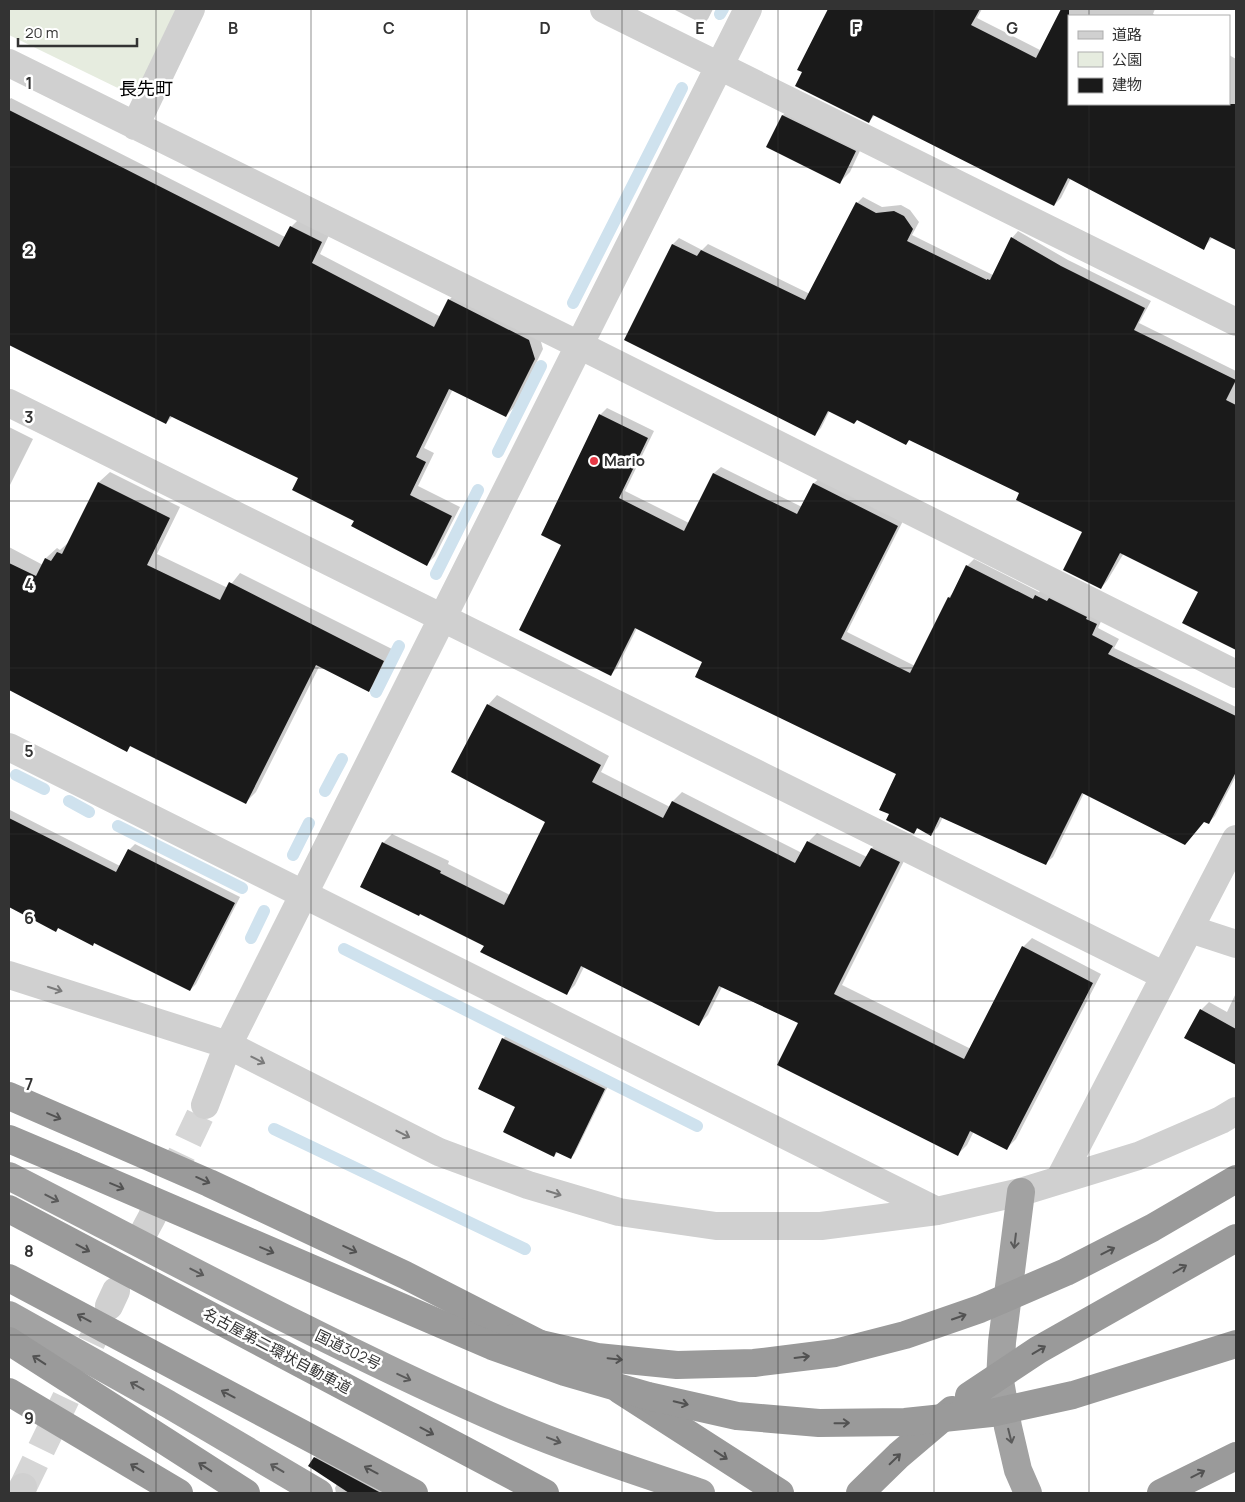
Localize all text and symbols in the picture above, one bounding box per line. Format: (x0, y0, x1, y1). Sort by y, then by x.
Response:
scale bar (18, 15, 136, 47)
legend (1068, 15, 1230, 105)
text: B (228, 17, 238, 39)
text: C (383, 17, 395, 39)
text: D (539, 17, 551, 39)
text: E (695, 17, 705, 39)
text: F (852, 17, 861, 39)
text: G (1006, 17, 1018, 39)
text: 20 m (25, 22, 58, 43)
text: 道路 (1112, 24, 1142, 45)
text: 公園 (1112, 49, 1142, 70)
text: 1 (25, 72, 33, 94)
text: 建物 (1112, 74, 1142, 95)
district label: 長先町 (119, 76, 173, 100)
text: 2 (24, 239, 34, 261)
text: 3 (24, 406, 34, 428)
place label: Mario (604, 450, 645, 471)
marker: Mario (588, 455, 600, 467)
text: 4 (24, 573, 34, 595)
text: 5 (24, 740, 34, 762)
text: 6 (24, 907, 34, 929)
one-way arrow (47, 985, 63, 995)
one-way arrow (250, 1056, 265, 1065)
text: 7 (25, 1073, 33, 1095)
one-way arrow (46, 1112, 61, 1121)
one-way arrow (395, 1129, 410, 1139)
one-way arrow (195, 1176, 210, 1185)
one-way arrow (109, 1181, 124, 1191)
one-way arrow (545, 1188, 561, 1198)
one-way arrow (44, 1194, 59, 1203)
one-way arrow (1010, 1232, 1020, 1248)
text: 8 (24, 1240, 34, 1262)
one-way arrow (75, 1243, 90, 1253)
one-way arrow (342, 1244, 357, 1254)
one-way arrow (259, 1245, 274, 1255)
one-way arrow (1100, 1246, 1115, 1256)
one-way arrow (1173, 1264, 1187, 1274)
one-way arrow (189, 1267, 204, 1277)
street label: 名古屋第二環状自動車道 (199, 1303, 355, 1399)
one-way arrow (951, 1311, 967, 1321)
one-way arrow (77, 1313, 92, 1322)
street label: 国道302号 (312, 1325, 385, 1375)
one-way arrow (1032, 1345, 1046, 1355)
one-way arrow (794, 1352, 810, 1362)
one-way arrow (607, 1354, 623, 1363)
one-way arrow (32, 1355, 46, 1365)
one-way arrow (396, 1372, 411, 1382)
one-way arrow (130, 1381, 144, 1391)
one-way arrow (220, 1389, 235, 1399)
one-way arrow (672, 1399, 688, 1408)
text: 9 (24, 1407, 34, 1429)
one-way arrow (833, 1418, 849, 1427)
one-way arrow (420, 1426, 435, 1436)
one-way arrow (1006, 1428, 1015, 1444)
one-way arrow (546, 1436, 561, 1445)
one-way arrow (713, 1450, 727, 1460)
one-way arrow (889, 1453, 901, 1465)
one-way arrow (198, 1462, 212, 1472)
one-way arrow (130, 1463, 144, 1473)
one-way arrow (270, 1463, 284, 1473)
one-way arrow (364, 1465, 379, 1475)
one-way arrow (1190, 1469, 1205, 1478)

